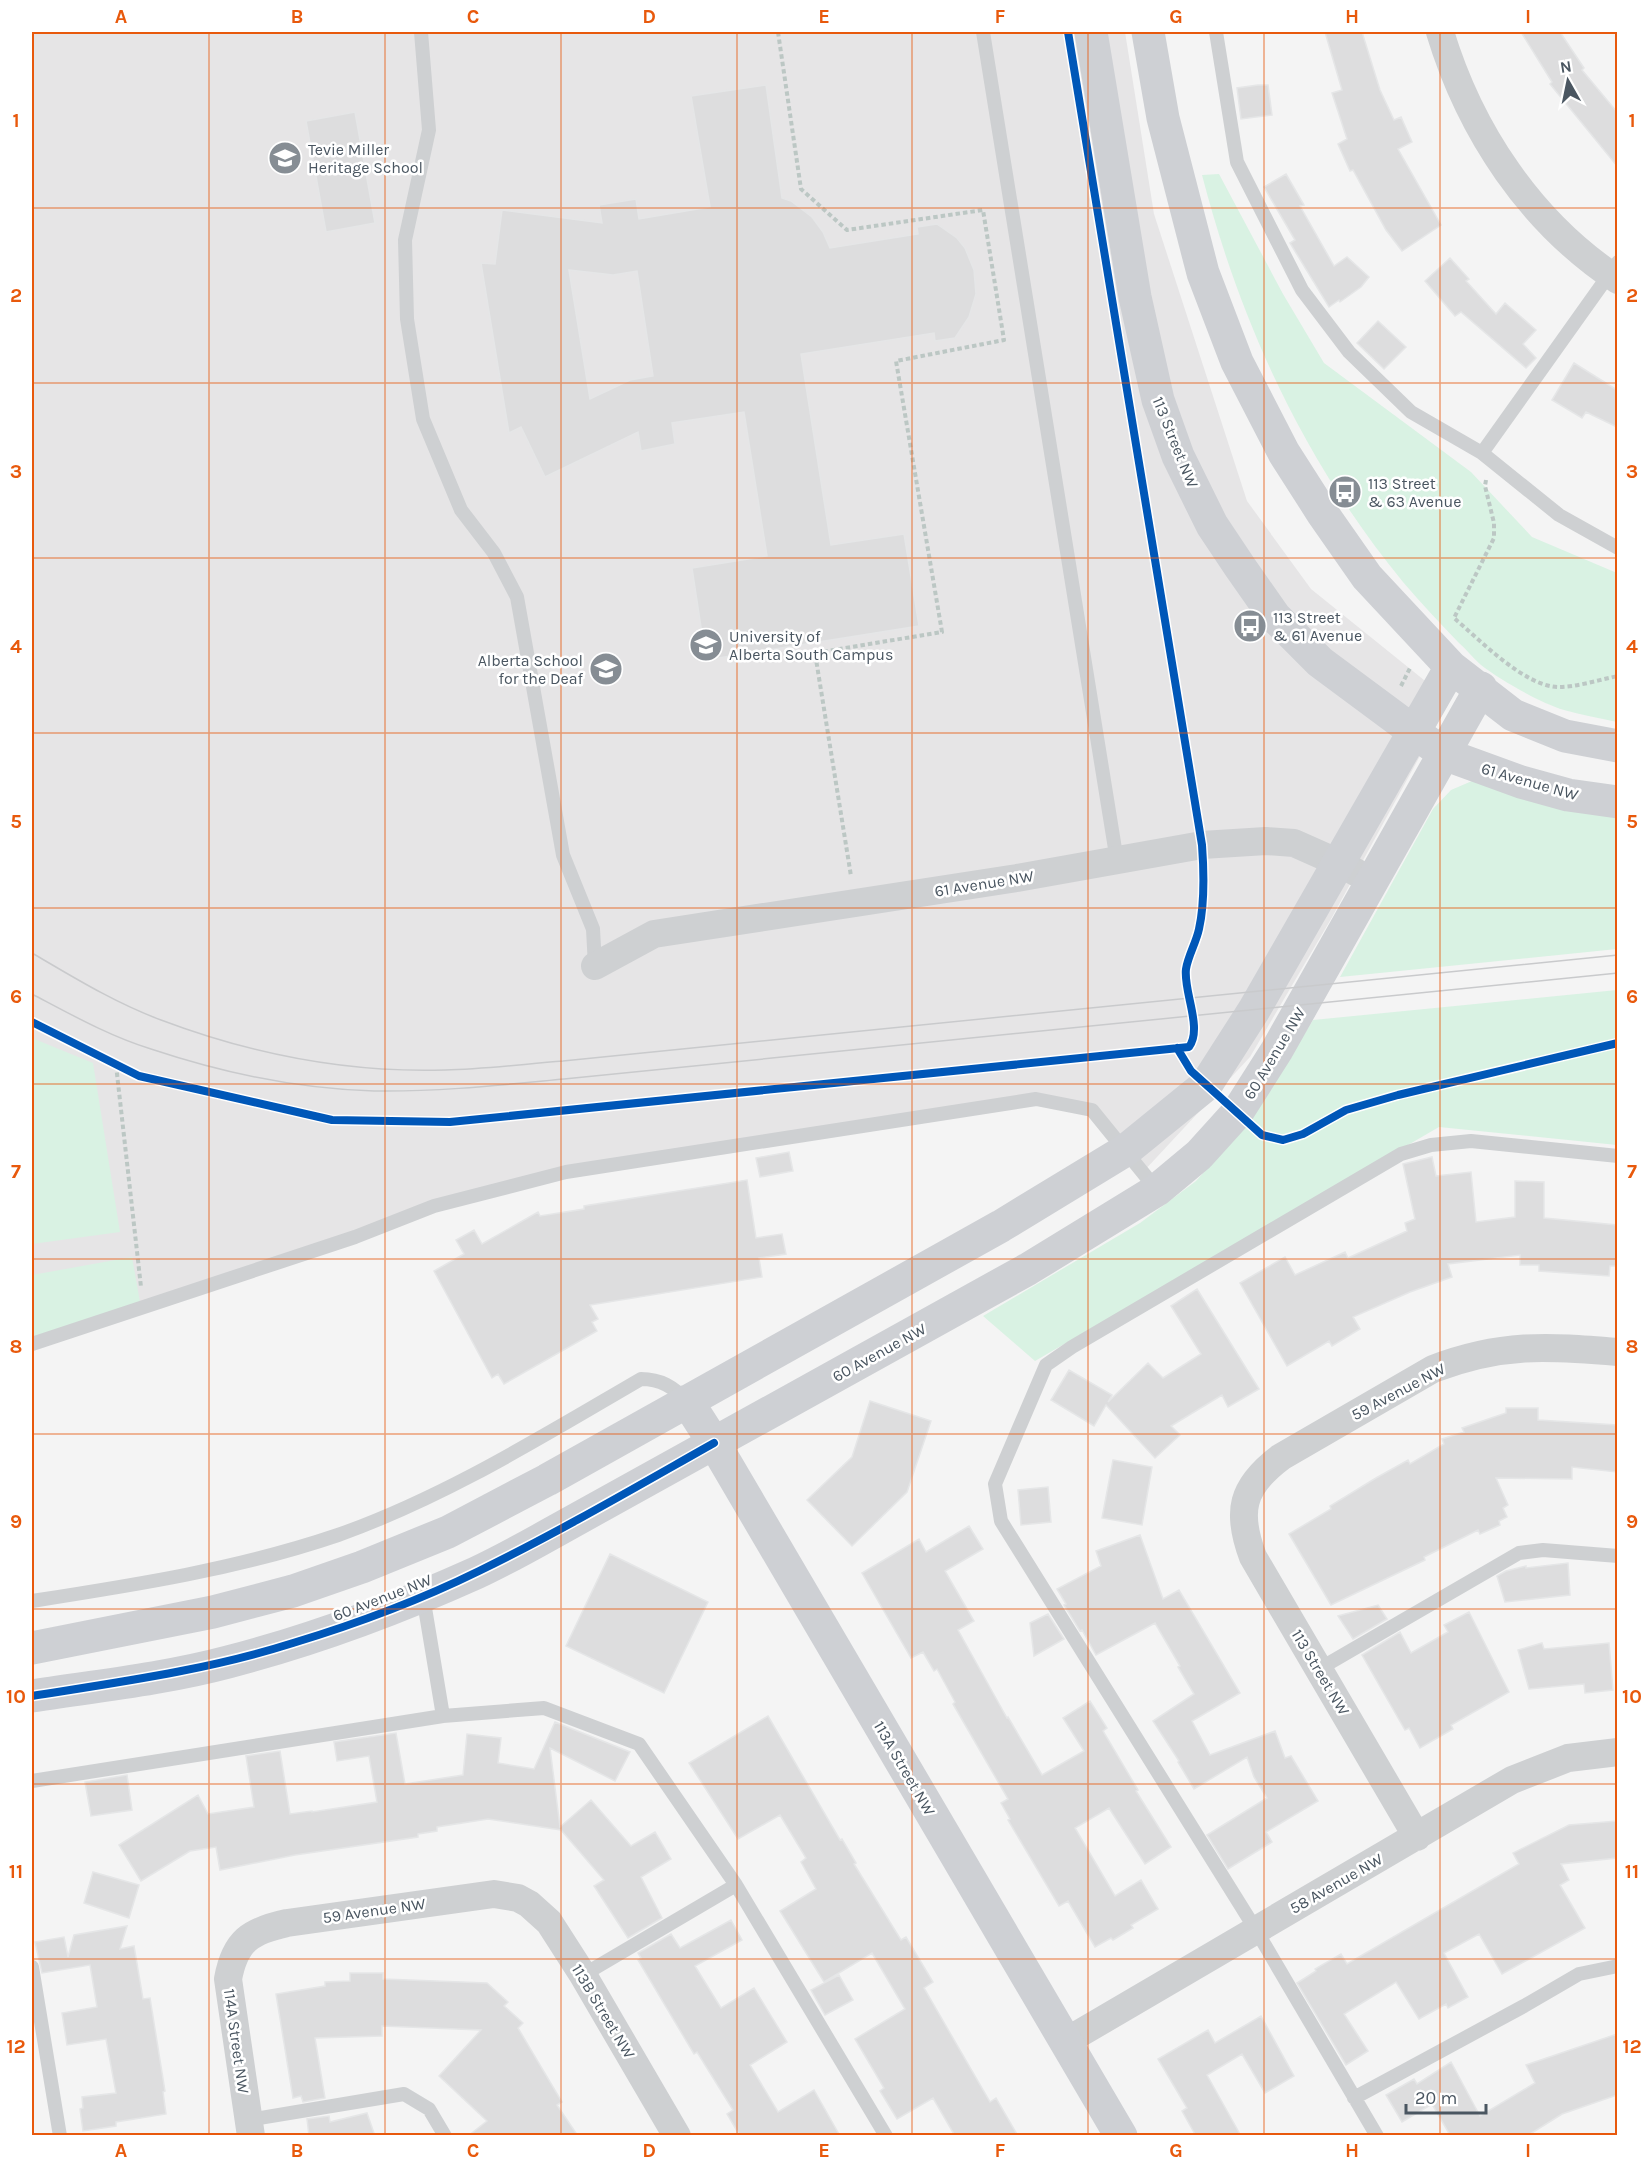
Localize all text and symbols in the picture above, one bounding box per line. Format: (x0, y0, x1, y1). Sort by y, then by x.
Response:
text: A (115, 5, 128, 28)
text: B (291, 5, 303, 28)
text: C (467, 5, 479, 28)
text: D (642, 5, 656, 28)
text: E (818, 5, 830, 28)
text: F (995, 5, 1006, 28)
text: G (1169, 5, 1183, 28)
text: H (1345, 5, 1359, 28)
text: I (1525, 5, 1531, 28)
north arrow (1538, 51, 1598, 111)
text: N (1559, 56, 1573, 77)
text: 1 (12, 109, 20, 132)
text: 1 (1628, 109, 1636, 132)
school or university icon: Tevie Miller Heritage School (267, 140, 303, 176)
place label: Tevie Miller Heritage School (308, 140, 423, 177)
text: 2 (10, 284, 22, 307)
text: 2 (1626, 284, 1638, 307)
street label: 113 Street NW (1149, 394, 1203, 491)
text: 3 (10, 460, 22, 483)
text: 3 (1626, 460, 1638, 483)
bus stop icon: 113 Street & 63 Avenue (1327, 474, 1363, 510)
place label: 113 Street & 63 Avenue (1368, 474, 1462, 511)
bus stop icon: 113 Street & 61 Avenue (1232, 608, 1268, 644)
place label: 113 Street & 61 Avenue (1273, 608, 1362, 645)
school or university icon: University of Alberta South Campus (688, 627, 724, 663)
place label: University of Alberta South Campus (729, 627, 893, 664)
text: 4 (10, 635, 22, 658)
text: 4 (1626, 635, 1638, 658)
place label: Alberta School for the Deaf (478, 651, 584, 688)
school or university icon: Alberta School for the Deaf (588, 651, 624, 687)
street label: 61 Avenue NW (1479, 759, 1581, 805)
text: 5 (10, 810, 22, 833)
text: 5 (1626, 810, 1638, 833)
street label: 61 Avenue NW (933, 866, 1036, 901)
text: 6 (10, 985, 22, 1008)
text: 6 (1626, 985, 1638, 1008)
street label: 60 Avenue NW (1239, 1003, 1310, 1103)
text: 7 (11, 1160, 21, 1183)
text: 7 (1627, 1160, 1637, 1183)
street label: 60 Avenue NW (829, 1319, 930, 1386)
text: 8 (10, 1335, 22, 1358)
text: 8 (1626, 1335, 1638, 1358)
street label: 59 Avenue NW (1348, 1358, 1449, 1424)
text: 9 (10, 1510, 22, 1533)
text: 9 (1626, 1510, 1638, 1533)
street label: 60 Avenue NW (330, 1570, 435, 1625)
street label: 113 Street NW (1288, 1626, 1354, 1719)
text: 10 (6, 1685, 26, 1708)
text: 10 (1622, 1685, 1642, 1708)
street label: 113A Street NW (870, 1718, 940, 1819)
street label: 58 Avenue NW (1286, 1849, 1387, 1918)
text: 11 (9, 1860, 23, 1883)
text: 11 (1625, 1860, 1639, 1883)
street label: 59 Avenue NW (321, 1894, 427, 1927)
street label: 113B Street NW (568, 1961, 640, 2062)
street label: 114A Street NW (220, 1988, 253, 2095)
text: 12 (6, 2035, 26, 2058)
text: 12 (1622, 2035, 1642, 2058)
scale bar (1406, 2077, 1486, 2115)
text: 20 m (1415, 2087, 1457, 2109)
text: A (115, 2139, 128, 2162)
text: B (291, 2139, 303, 2162)
text: C (467, 2139, 479, 2162)
text: D (642, 2139, 656, 2162)
text: E (818, 2139, 830, 2162)
text: F (995, 2139, 1006, 2162)
text: G (1169, 2139, 1183, 2162)
text: H (1345, 2139, 1359, 2162)
text: I (1525, 2139, 1531, 2162)

